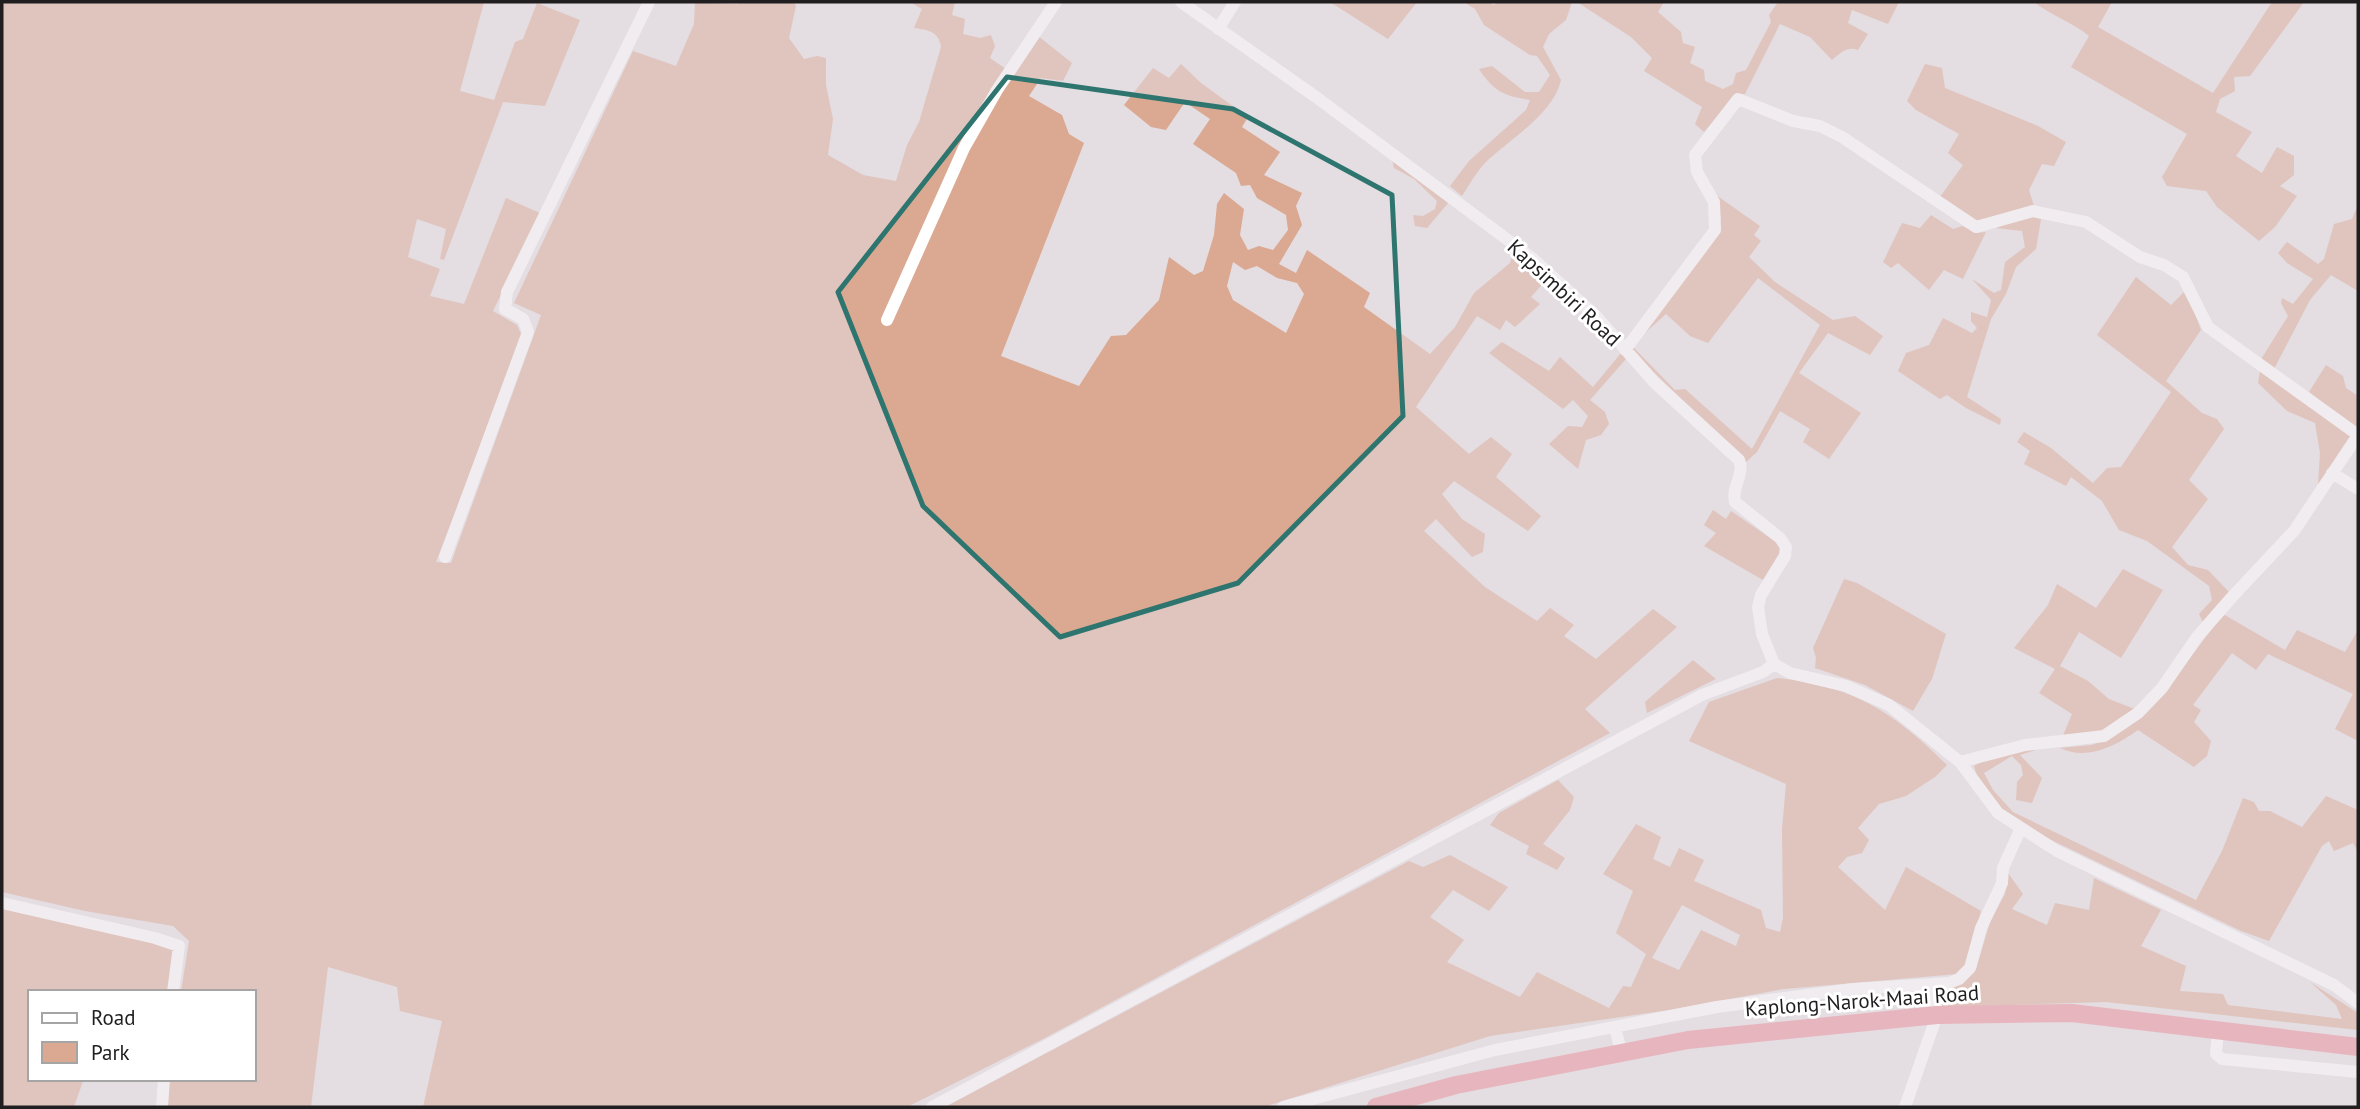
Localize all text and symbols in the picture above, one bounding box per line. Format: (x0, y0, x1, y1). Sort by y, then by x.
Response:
street label: Kapsimbiri Road (1502, 233, 1627, 352)
street label: Kaplong-Narok-Maai Road (1744, 979, 1980, 1022)
legend (28, 990, 256, 1081)
text: Road (91, 1004, 135, 1031)
text: Park (91, 1039, 130, 1066)

